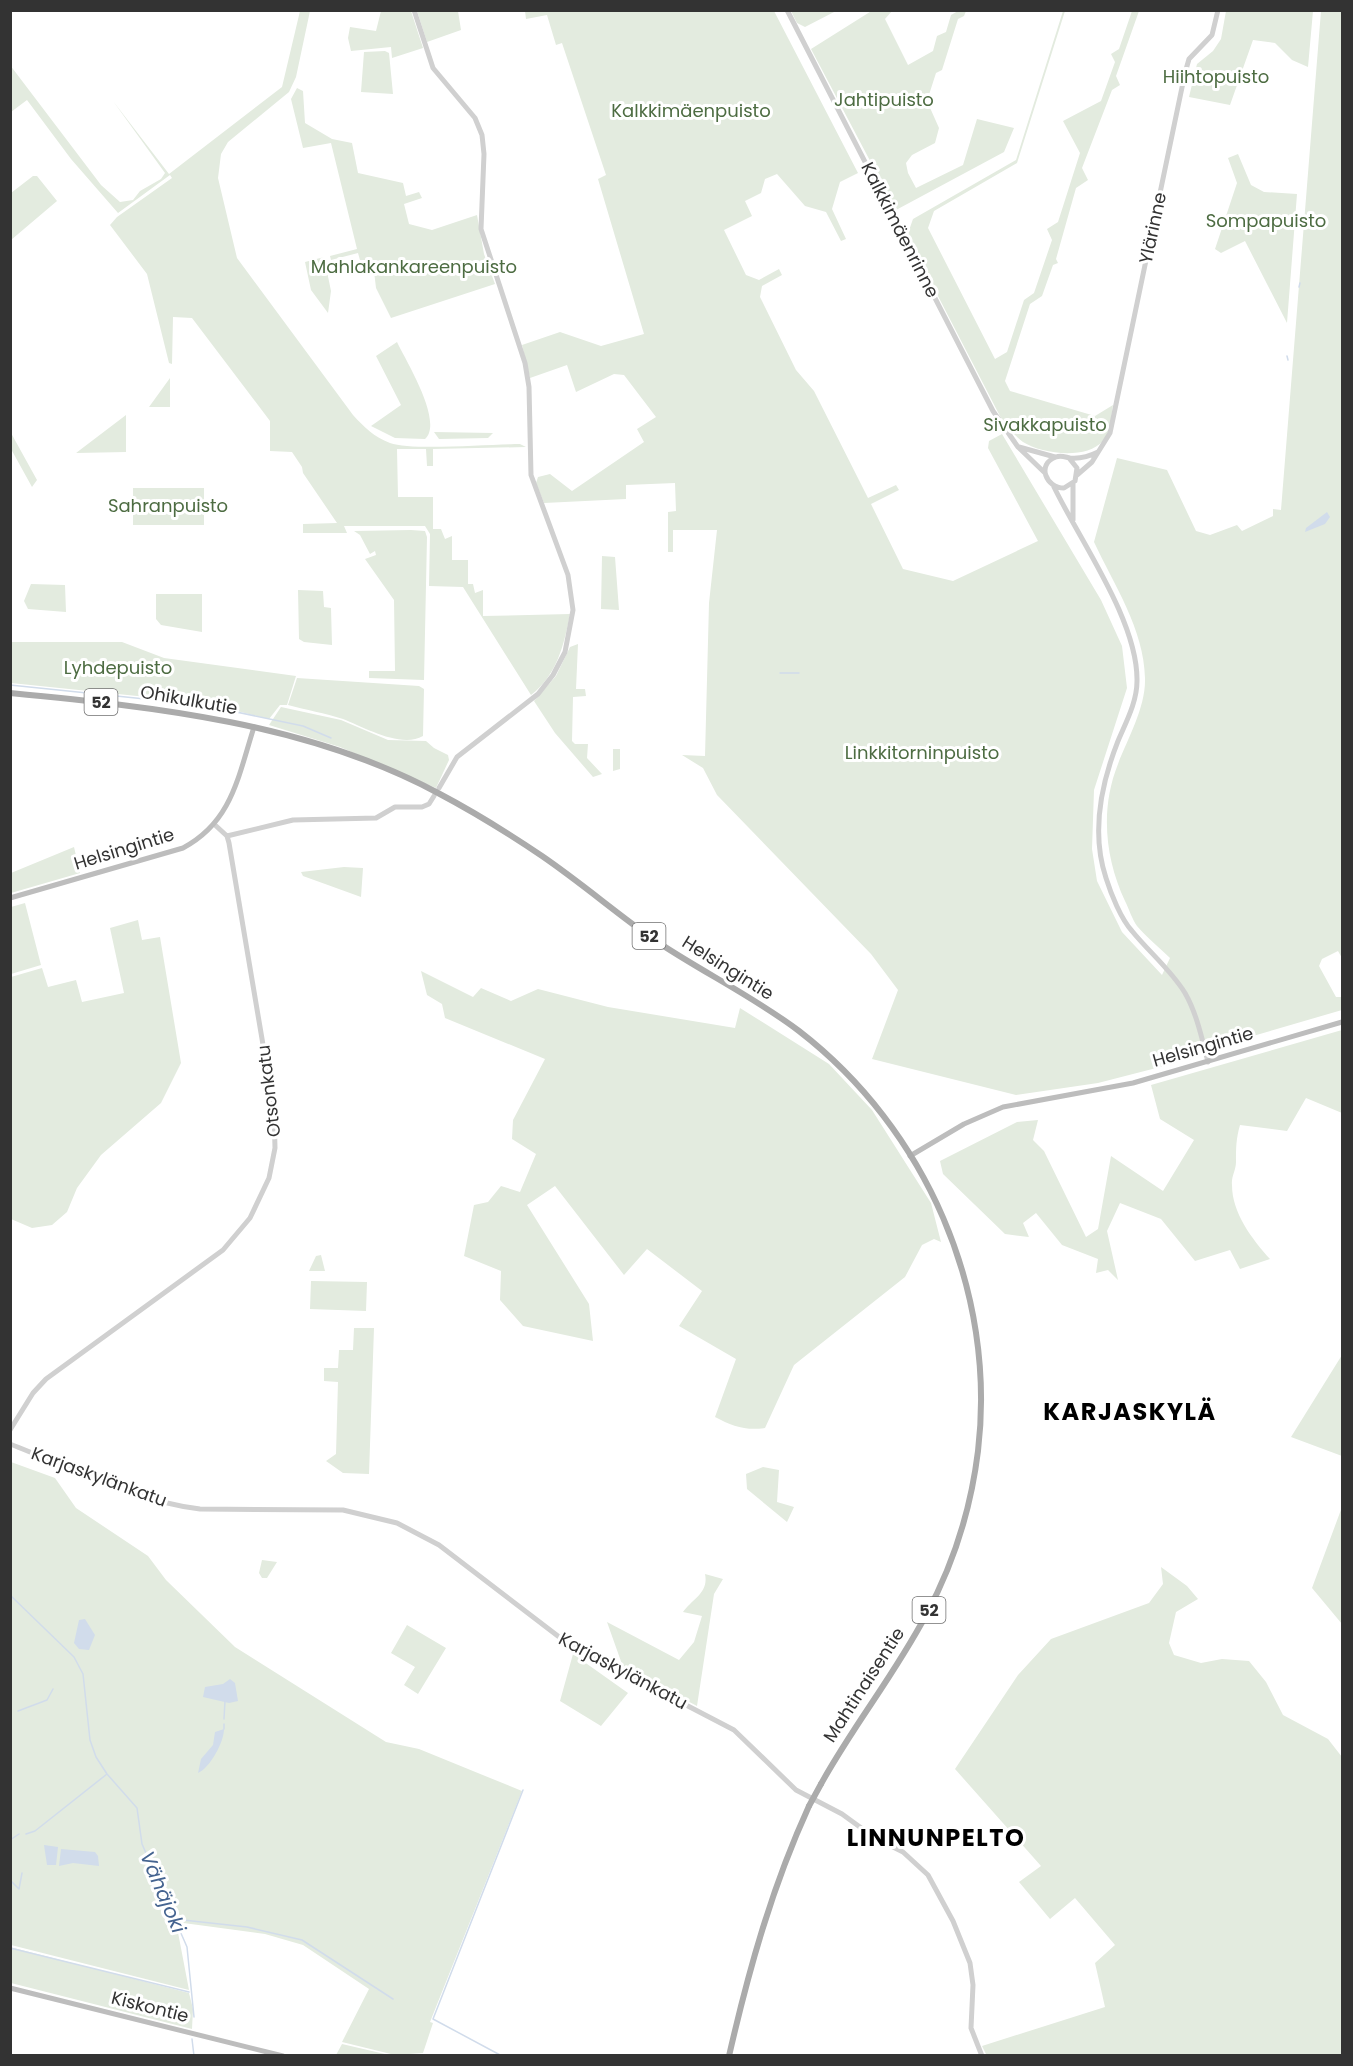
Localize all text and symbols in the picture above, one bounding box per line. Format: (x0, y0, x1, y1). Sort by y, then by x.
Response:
park label: Hiihtopuisto (1163, 64, 1269, 89)
park label: Jahtipuisto (834, 87, 934, 112)
park label: Kalkkimäenpuisto (611, 98, 771, 123)
street label: Kalkkimäenrinne (855, 158, 945, 302)
street label: Ylärinne (1133, 190, 1172, 266)
park label: Sompapuisto (1206, 208, 1326, 233)
park label: Mahlakankareenpuisto (311, 254, 517, 279)
park label: Sivakkapuisto (983, 412, 1107, 437)
park label: Sahranpuisto (108, 493, 228, 518)
park label: Lyhdepuisto (64, 655, 172, 680)
street label: Ohikulkutie (139, 679, 240, 720)
road number: 52 (84, 689, 118, 715)
park label: Linkkitorninpuisto (845, 740, 999, 765)
street label: Helsingintie (71, 821, 177, 876)
road number: 52 (632, 923, 666, 949)
street label: Helsingintie (678, 930, 779, 1006)
street label: Helsingintie (1150, 1020, 1256, 1073)
street label: Otsonkatu (250, 1044, 287, 1139)
district label: KARJASKYLÄ (1043, 1395, 1217, 1428)
street label: Karjaskylänkatu (28, 1440, 171, 1513)
road number: 52 (912, 1597, 946, 1623)
street label: Mahtinaisentie (817, 1622, 910, 1747)
street label: Karjaskylänkatu (554, 1626, 692, 1715)
district label: LINNUNPELTO (847, 1821, 1025, 1854)
water label: Vähäjoki (133, 1847, 193, 1938)
street label: Kiskontie (109, 1985, 192, 2028)

